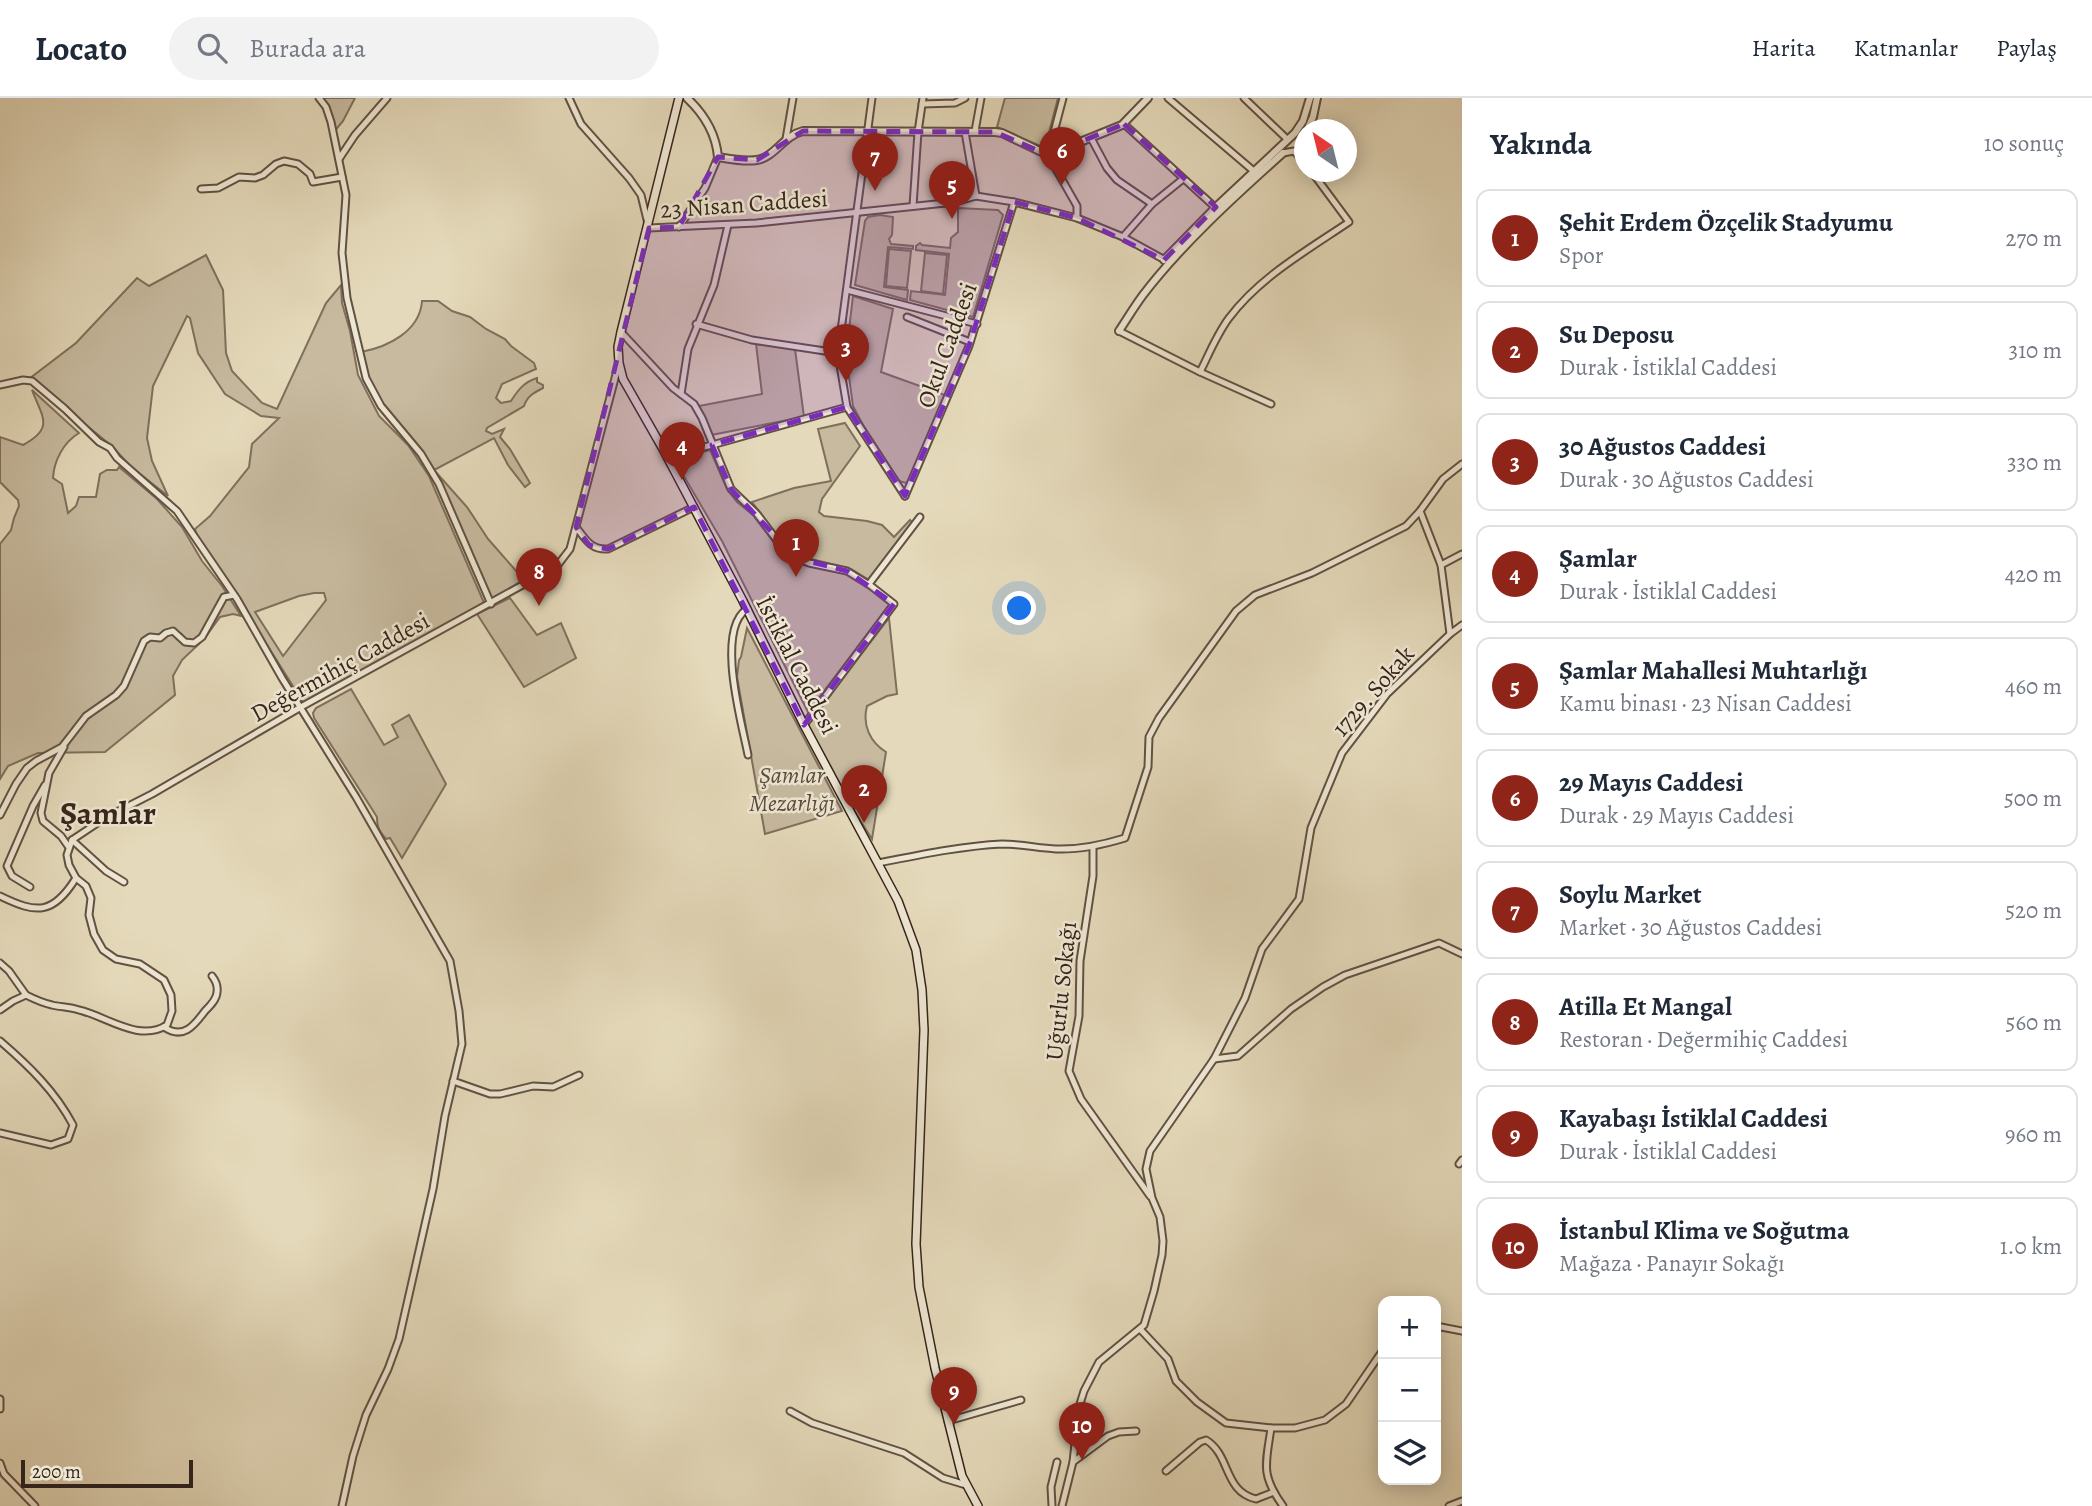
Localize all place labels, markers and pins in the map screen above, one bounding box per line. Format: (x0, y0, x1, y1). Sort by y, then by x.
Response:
pin: 6 (1039, 127, 1085, 185)
pin: 7 (852, 133, 898, 191)
pin: 5 (929, 161, 975, 219)
pin: 3 (823, 324, 869, 382)
pin: 4 (659, 422, 705, 480)
pin: 1 (773, 519, 819, 577)
pin: 8 (516, 548, 562, 606)
pin: 2 (841, 765, 887, 823)
pin: 9 (931, 1367, 977, 1425)
pin: 10 (1059, 1402, 1105, 1460)

